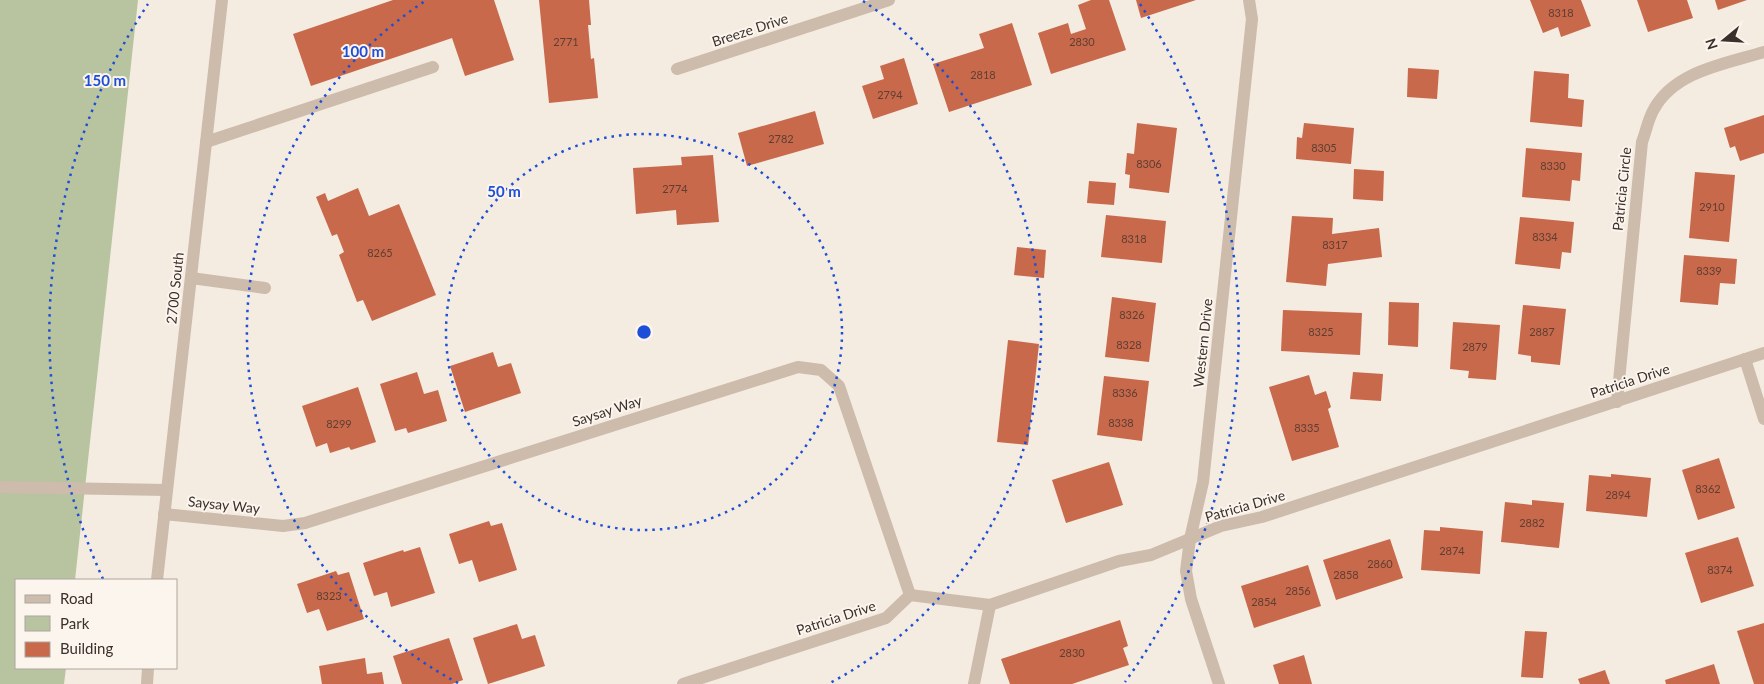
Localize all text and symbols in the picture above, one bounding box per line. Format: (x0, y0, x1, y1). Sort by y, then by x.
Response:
house number: 8318 (1548, 6, 1574, 19)
street label: Breeze Drive (710, 9, 790, 50)
north arrow (1699, 15, 1749, 65)
house number: 2771 (553, 35, 579, 48)
house number: 2830 (1069, 35, 1095, 48)
text: N (1701, 36, 1721, 52)
text: 100 m (342, 42, 384, 60)
house number: 2818 (970, 68, 996, 81)
text: 150 m (84, 71, 126, 89)
house number: 2794 (877, 88, 903, 101)
house number: 2782 (768, 132, 794, 145)
house number: 8305 (1311, 141, 1337, 154)
street label: Patricia Circle (1609, 146, 1634, 232)
house number: 8306 (1136, 157, 1162, 170)
house number: 8330 (1540, 159, 1566, 172)
text: 50 m (487, 182, 521, 200)
house number: 2774 (662, 182, 688, 195)
house number: 2910 (1699, 200, 1725, 213)
house number: 8334 (1532, 230, 1558, 243)
house number: 8318 (1121, 232, 1147, 245)
house number: 8317 (1322, 238, 1348, 251)
house number: 8265 (367, 246, 393, 259)
street label: 2700 South (162, 251, 187, 325)
house number: 8339 (1696, 264, 1722, 277)
street label: Western Drive (1189, 298, 1216, 388)
house number: 8326 (1119, 308, 1145, 321)
centre of rings (635, 323, 653, 341)
house number: 8325 (1308, 325, 1334, 338)
house number: 2887 (1529, 325, 1555, 338)
house number: 8328 (1116, 338, 1142, 351)
house number: 2879 (1462, 340, 1488, 353)
street label: Patricia Drive (1588, 360, 1672, 401)
house number: 8336 (1112, 386, 1138, 399)
street label: Saysay Way (570, 391, 645, 430)
house number: 8338 (1108, 416, 1134, 429)
house number: 8299 (326, 417, 352, 430)
house number: 8335 (1294, 421, 1320, 434)
house number: 8362 (1695, 482, 1721, 495)
street label: Patricia Drive (1203, 486, 1287, 525)
house number: 2894 (1605, 488, 1631, 501)
street label: Saysay Way (187, 492, 262, 517)
house number: 2882 (1519, 516, 1545, 529)
house number: 2874 (1439, 544, 1465, 557)
house number: 2860 (1367, 557, 1393, 570)
house number: 8374 (1707, 563, 1733, 576)
house number: 2858 (1333, 568, 1359, 581)
legend (15, 579, 178, 669)
house number: 2856 (1285, 584, 1311, 597)
text: Road (60, 589, 93, 607)
house number: 8323 (316, 589, 342, 602)
house number: 2854 (1251, 595, 1277, 608)
street label: Patricia Drive (794, 597, 878, 638)
text: Park (60, 614, 90, 632)
text: Building (60, 639, 113, 657)
house number: 2830 (1059, 646, 1085, 659)

